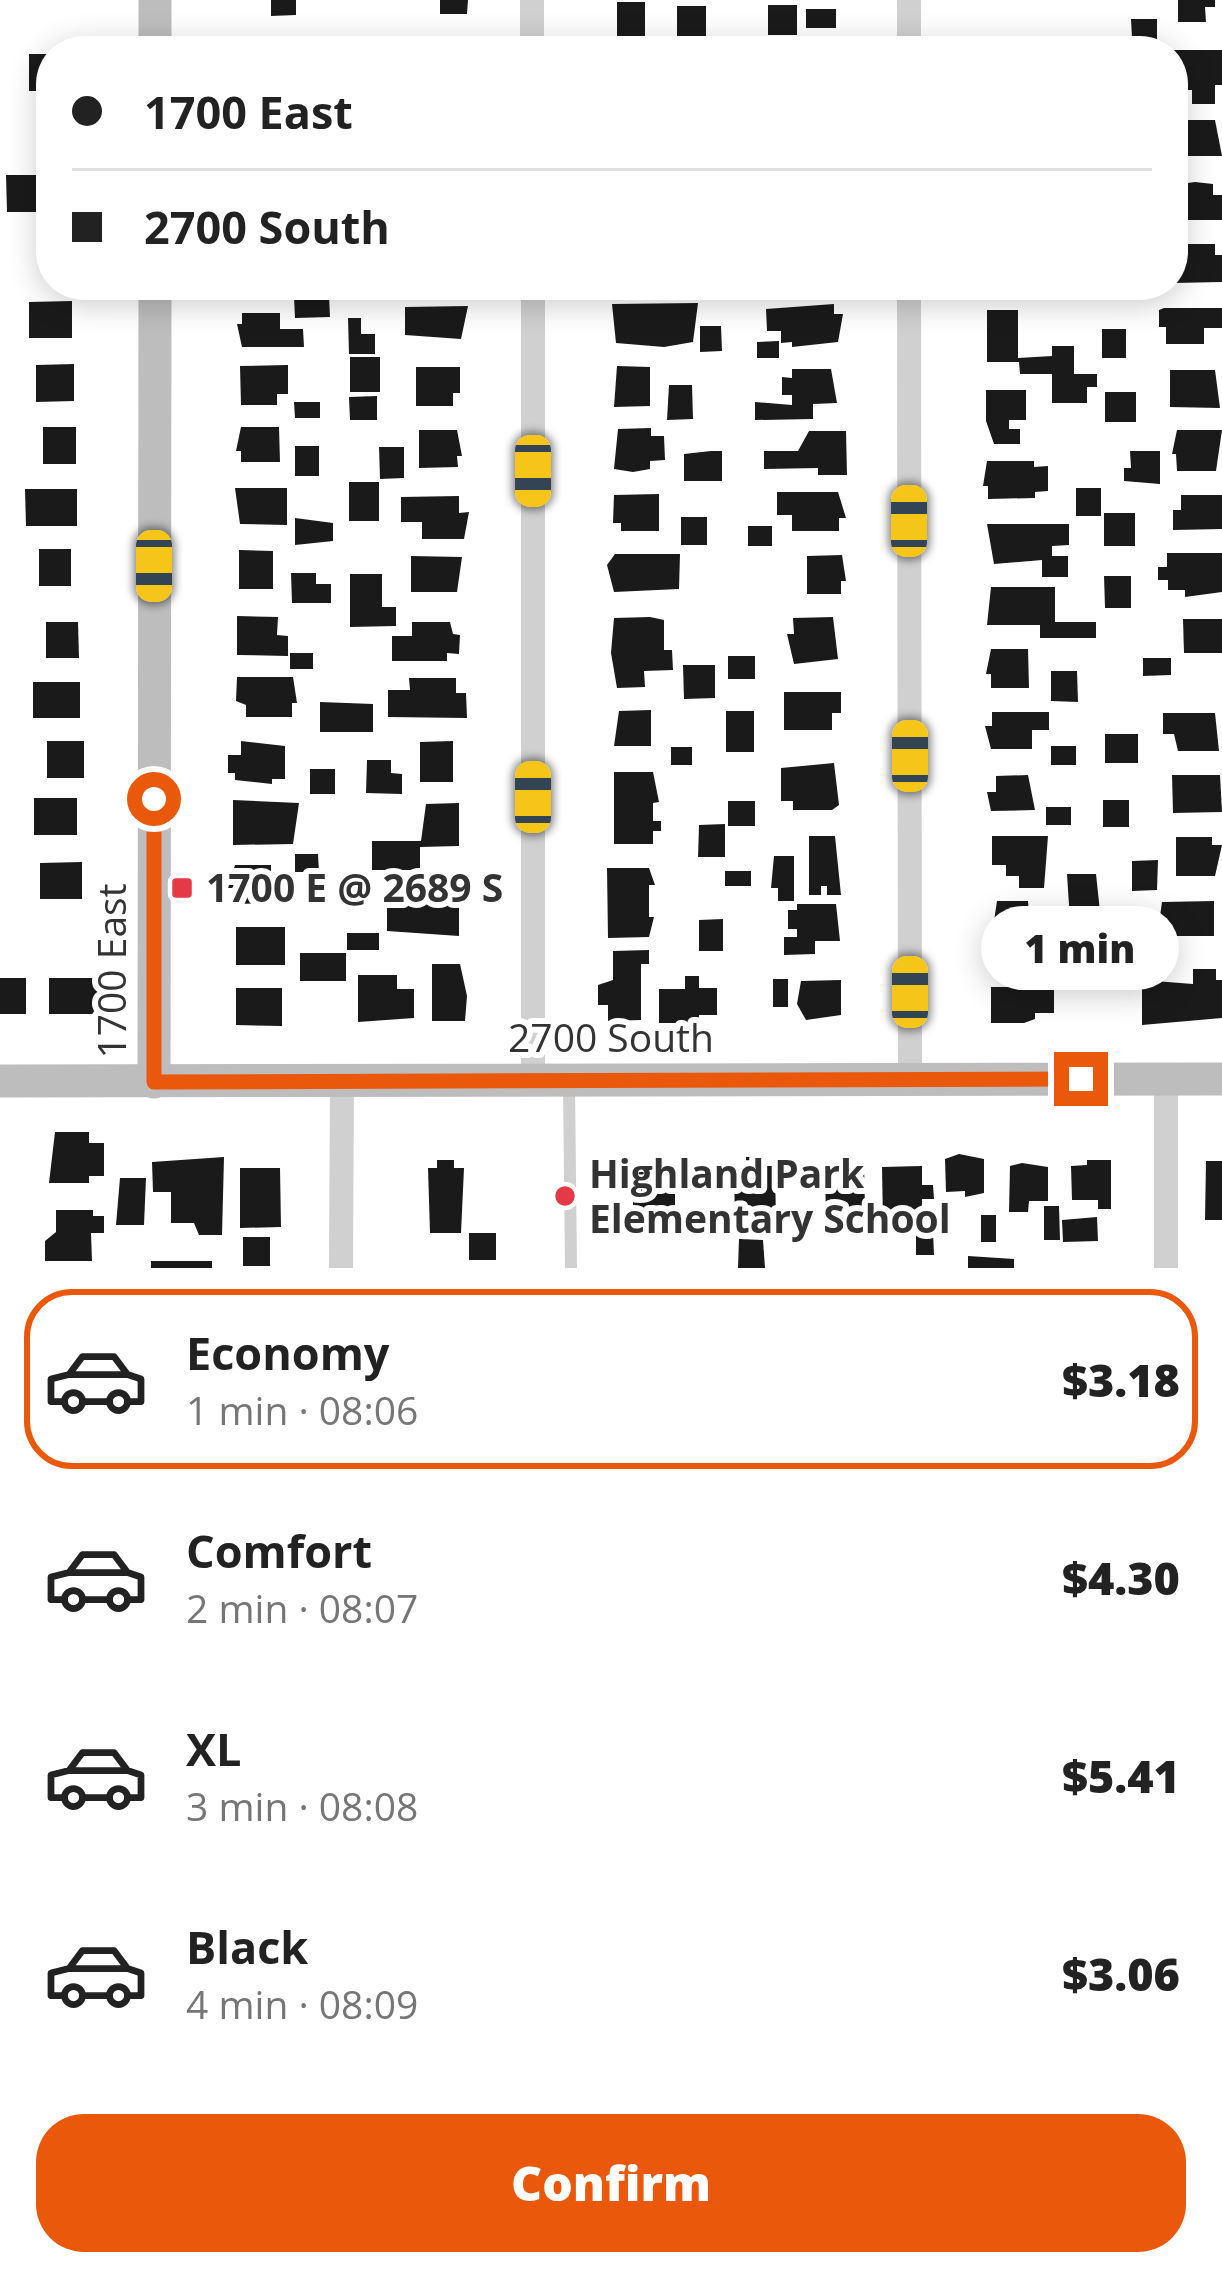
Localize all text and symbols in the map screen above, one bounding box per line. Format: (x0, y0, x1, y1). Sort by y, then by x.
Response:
text: 1700 East (144, 81, 353, 142)
text: 2700 South (144, 196, 390, 257)
car (515, 435, 551, 507)
car (891, 485, 927, 557)
car (136, 530, 172, 602)
car (892, 720, 928, 792)
car (515, 761, 551, 833)
route start (127, 772, 181, 826)
place label: 1700 E @ 2689 S (206, 860, 503, 913)
marker: 1700 E @ 2689 S (169, 875, 195, 901)
street label: 1700 East (84, 883, 137, 1059)
callout: 1 min (982, 905, 1180, 989)
text: 1 min (1025, 921, 1135, 974)
car (892, 956, 928, 1028)
street label: 2700 South (508, 1010, 714, 1063)
route end (1054, 1052, 1108, 1106)
place label: Highland Park Elementary School (589, 1146, 951, 1244)
marker: Highland Park Elementary School (552, 1183, 578, 1209)
text: Economy (186, 1322, 389, 1383)
icon: car (42, 1325, 150, 1433)
text: $3.18 (1062, 1349, 1180, 1410)
text: 1 min · 08:06 (186, 1383, 418, 1436)
text: Comfort (186, 1520, 372, 1581)
icon: car (42, 1523, 150, 1631)
text: $4.30 (1062, 1547, 1180, 1608)
text: 2 min · 08:07 (186, 1581, 418, 1634)
text: XL (186, 1718, 241, 1779)
icon: car (42, 1721, 150, 1829)
text: $5.41 (1062, 1745, 1180, 1806)
text: 3 min · 08:08 (186, 1779, 418, 1832)
text: Black (186, 1916, 308, 1977)
icon: car (42, 1919, 150, 2027)
text: $3.06 (1062, 1943, 1180, 2004)
text: 4 min · 08:09 (186, 1977, 418, 2030)
button: Confirm (36, 2114, 1186, 2252)

